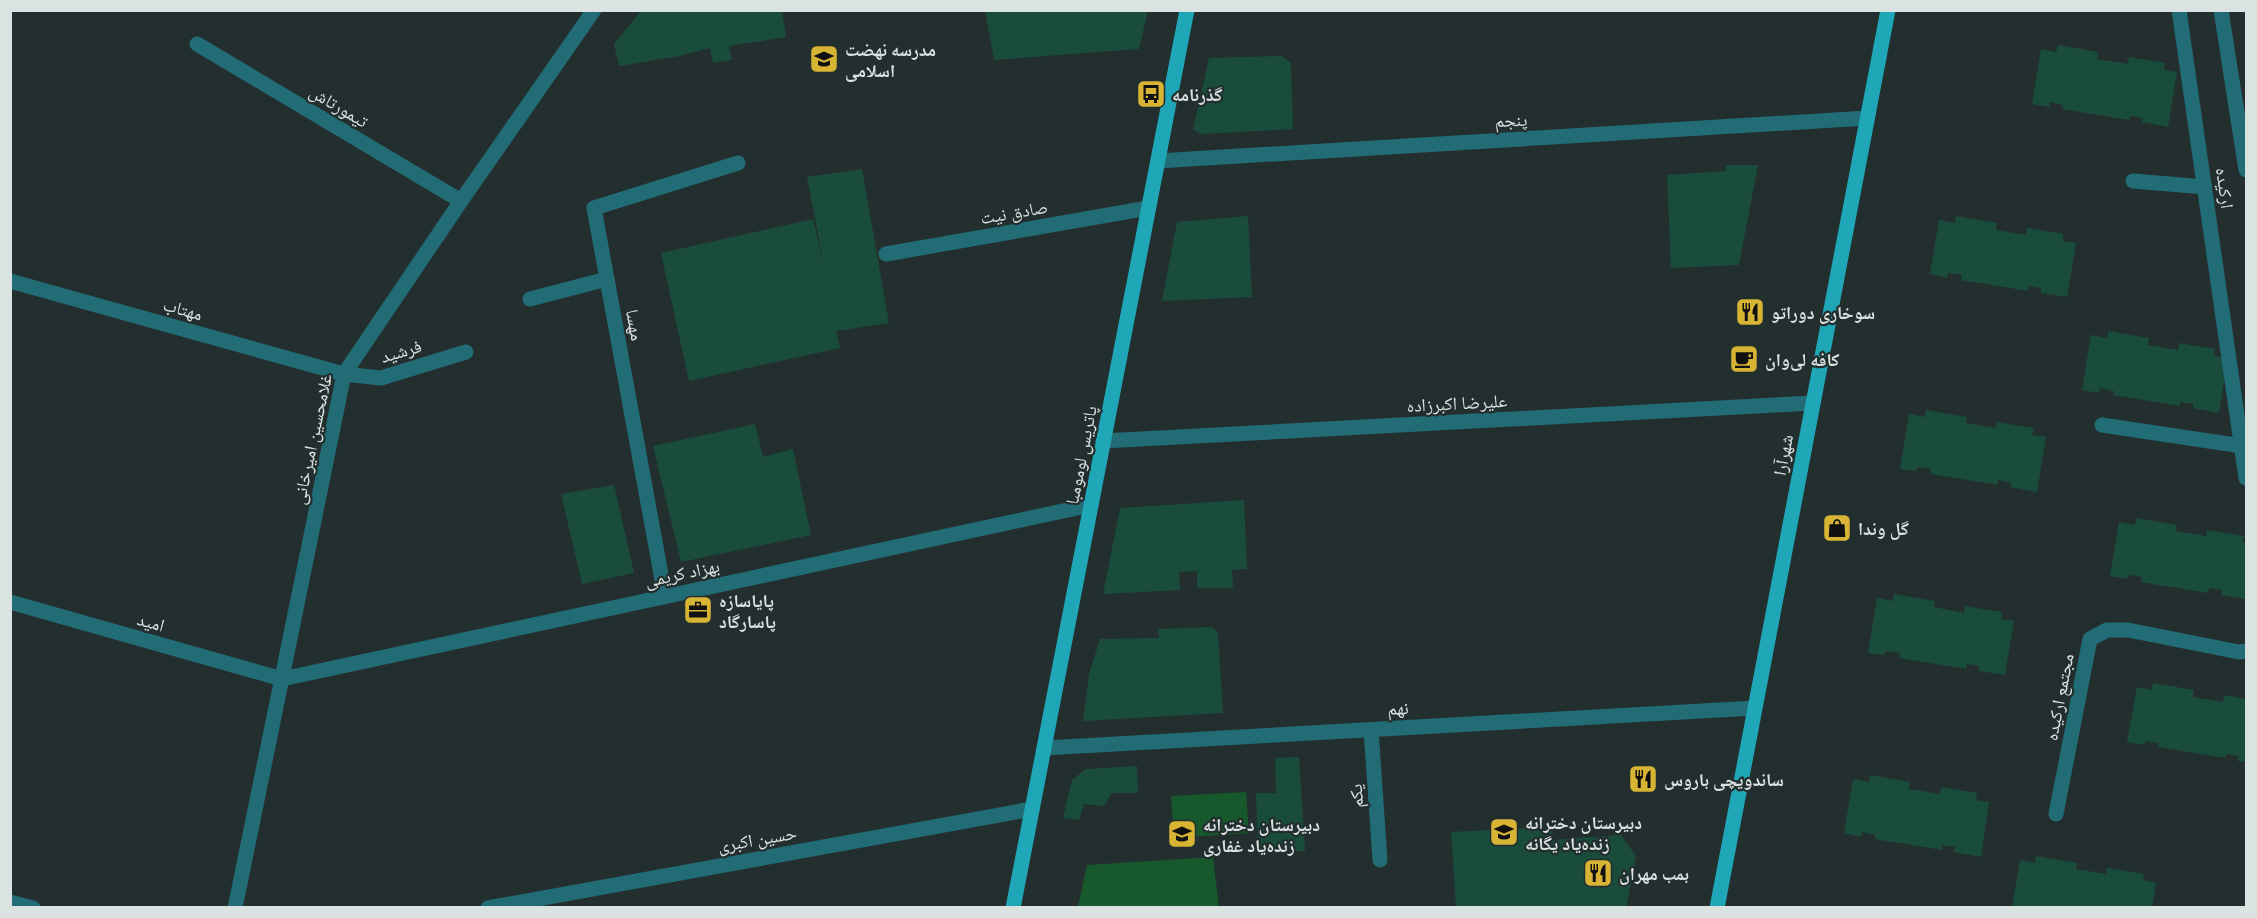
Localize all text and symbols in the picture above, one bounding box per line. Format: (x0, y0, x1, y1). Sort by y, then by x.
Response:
place label: مدرسه نهضت اسلامی (845, 39, 936, 82)
school or university icon: مدرسه نهضت اسلامی (808, 43, 840, 75)
bus stop icon: گذرنامه (1135, 78, 1167, 110)
street label: تیمورتاش (305, 80, 372, 132)
place label: گذرنامه (1172, 84, 1223, 105)
street label: پنجم (1494, 109, 1528, 133)
street label: ارکیده (2211, 166, 2238, 210)
street label: صادق نیت (979, 196, 1050, 229)
street label: مهتاب (161, 293, 205, 325)
restaurant icon: سوخاری دوراتو (1734, 296, 1766, 328)
place label: سوخاری دوراتو (1771, 302, 1875, 324)
street label: مهسا (622, 308, 648, 342)
street label: فرشید (378, 335, 424, 367)
cafe icon: کافه لی‌وان (1728, 343, 1760, 375)
place label: کافه لی‌وان (1765, 349, 1840, 371)
street label: غلامحسین امیرخانی (288, 372, 337, 507)
street label: علیرضا اکبرزاده (1406, 390, 1508, 417)
street label: پاتریس لومومبا (1061, 404, 1102, 506)
street label: شهرآرا (1769, 433, 1797, 477)
shop icon: گل وندا (1821, 512, 1853, 544)
place label: گل وندا (1858, 518, 1909, 540)
street label: بهزاد کریمی (643, 555, 722, 592)
place label: پایاسازه پاسارگاد (719, 590, 776, 633)
office icon: پایاسازه پاسارگاد (682, 594, 714, 626)
street label: امید (135, 608, 167, 636)
street label: مجتمع ارکیده (2040, 652, 2080, 743)
street label: نهم (1387, 697, 1409, 721)
restaurant icon: ساندویچی باروس (1627, 763, 1659, 795)
place label: ساندویچی باروس (1664, 769, 1784, 791)
street label: یکم (1345, 783, 1369, 809)
place label: دبیرستان دخترانه زنده‌یاد یگانه (1525, 812, 1642, 854)
place label: دبیرستان دخترانه زنده‌یاد غفاری (1203, 814, 1320, 857)
school or university icon: دبیرستان دخترانه زنده‌یاد یگانه (1488, 816, 1520, 848)
school or university icon: دبیرستان دخترانه زنده‌یاد غفاری (1166, 818, 1198, 850)
street label: حسین اکبری (716, 822, 798, 857)
restaurant icon: بمب مهران (1582, 857, 1614, 889)
place label: بمب مهران (1619, 863, 1689, 885)

